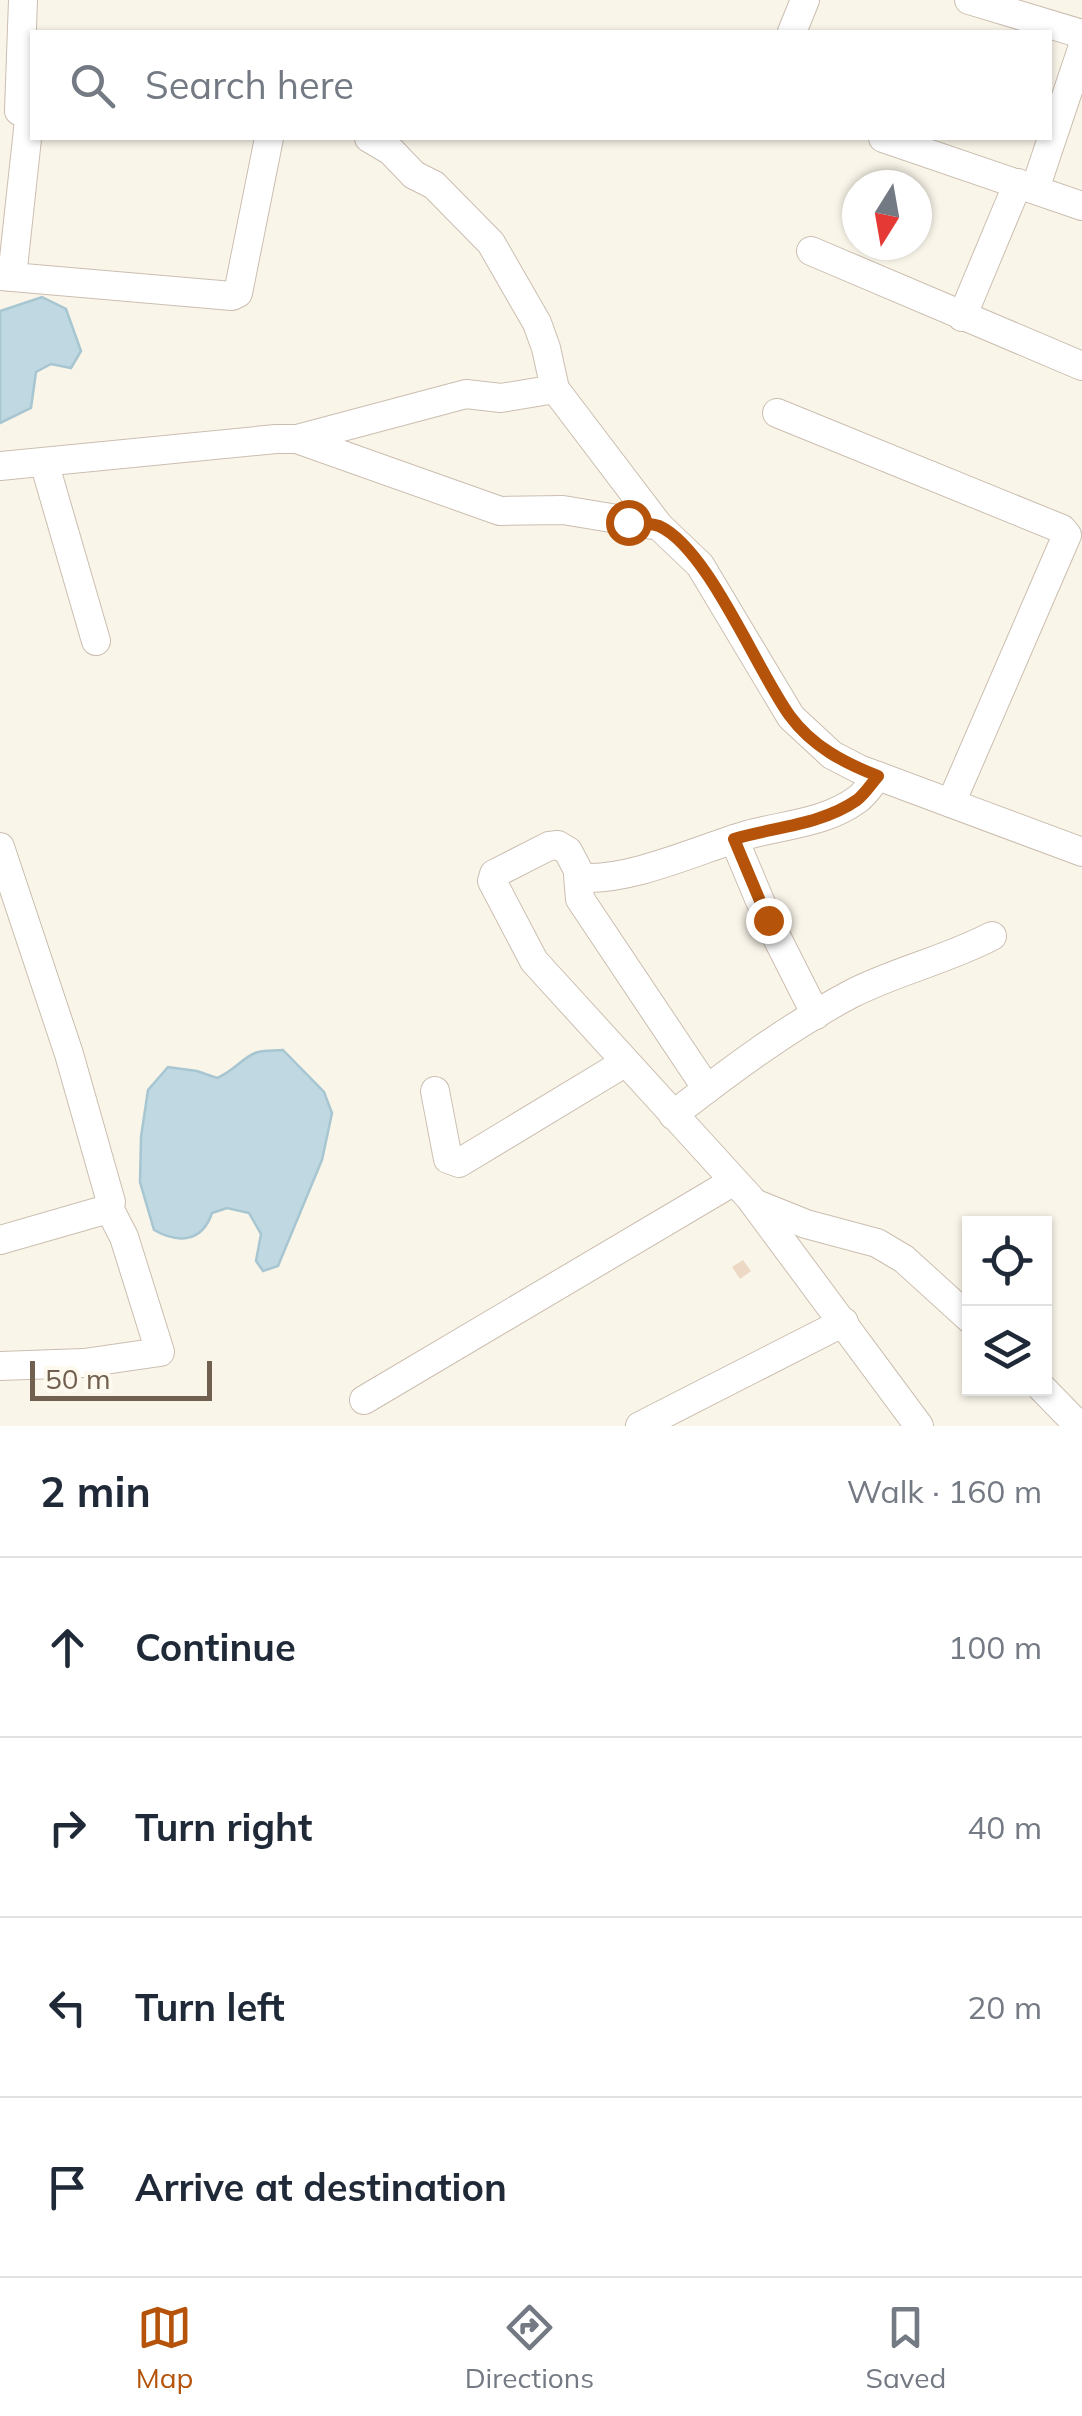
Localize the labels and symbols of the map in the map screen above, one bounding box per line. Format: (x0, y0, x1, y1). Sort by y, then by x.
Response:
north arrow (842, 170, 932, 260)
route start (606, 500, 652, 546)
route end (746, 898, 792, 944)
scale bar (30, 1356, 212, 1400)

